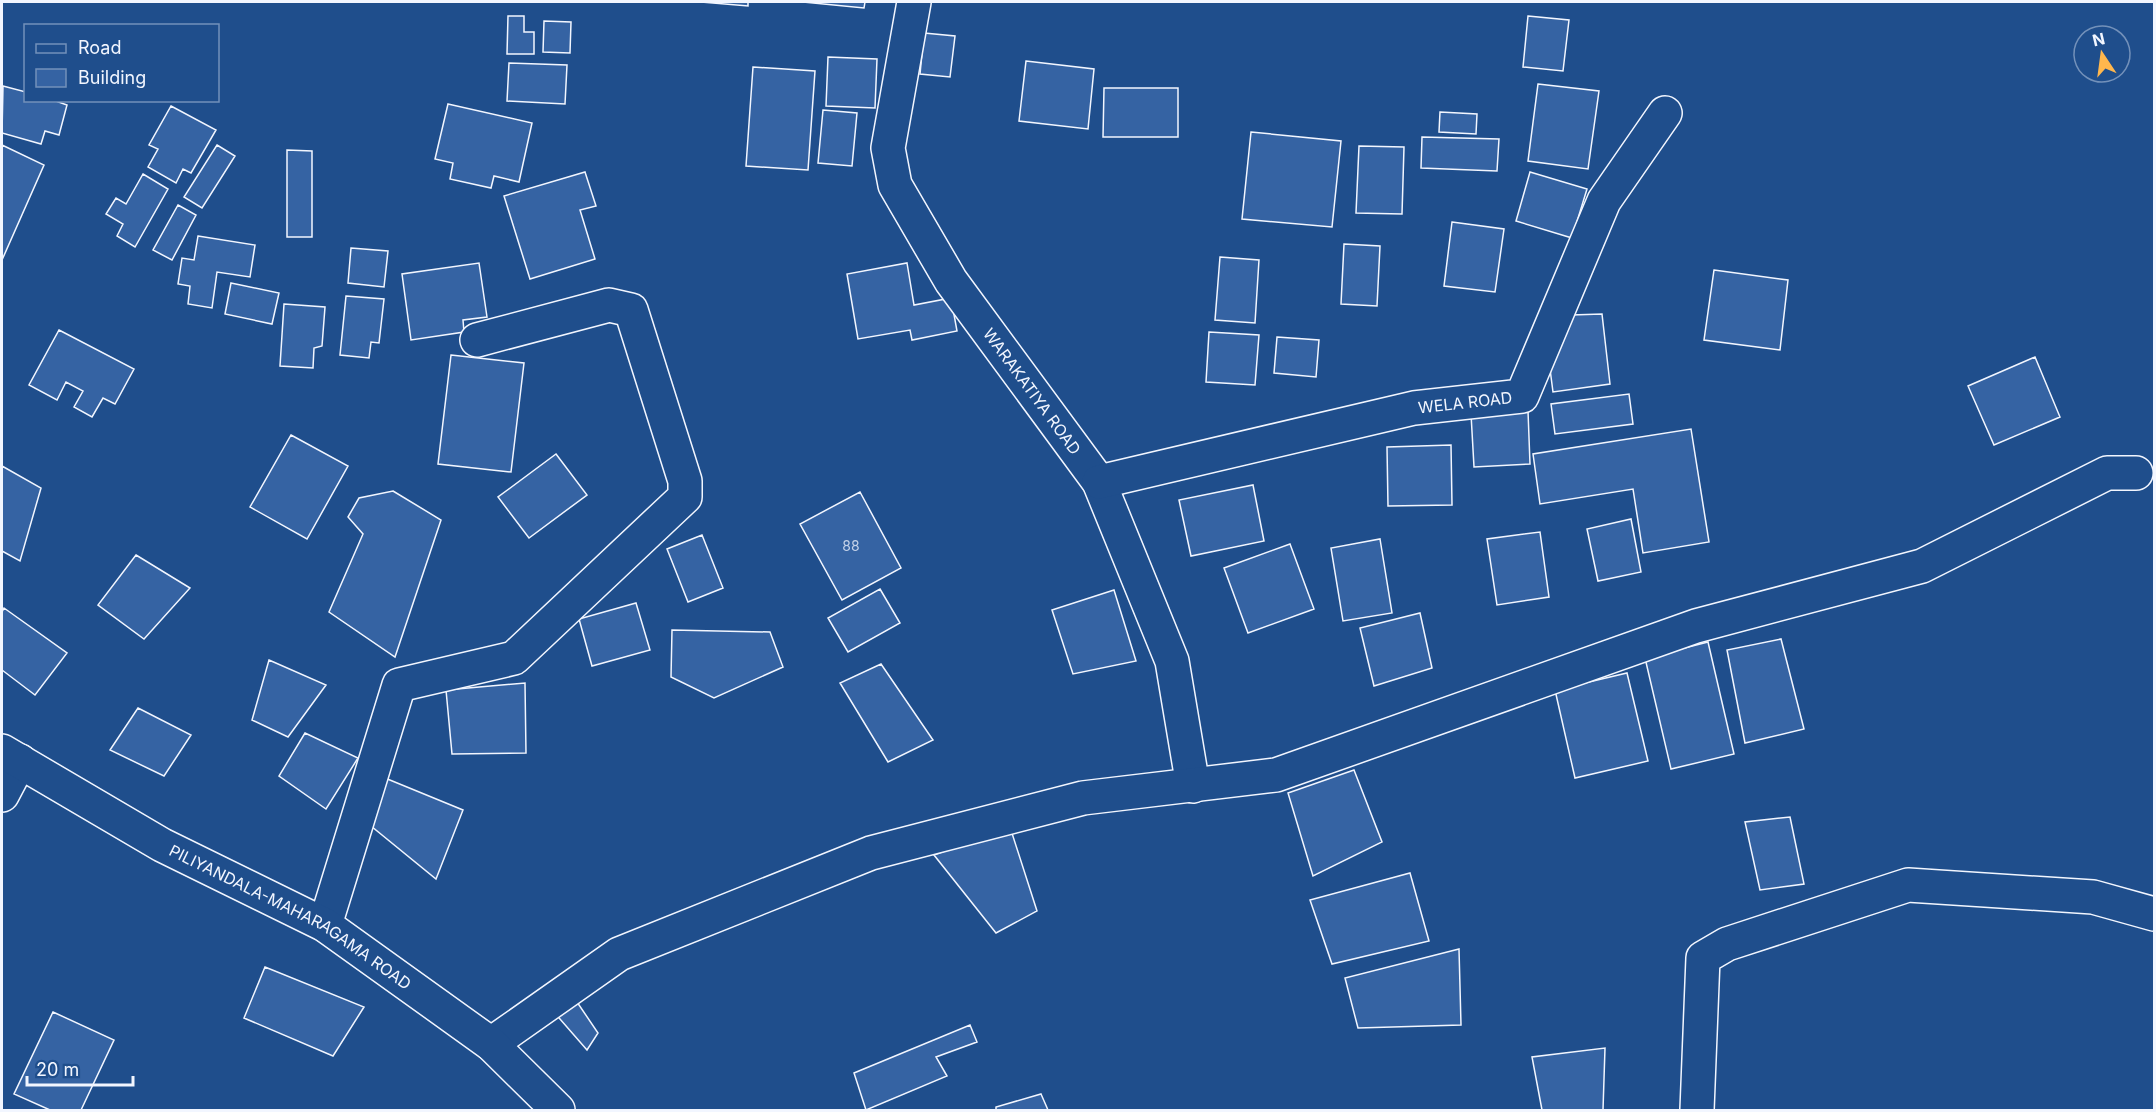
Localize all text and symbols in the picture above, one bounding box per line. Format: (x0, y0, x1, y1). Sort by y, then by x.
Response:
legend (24, 24, 219, 102)
north arrow (2072, 24, 2132, 84)
text: N (2090, 28, 2107, 51)
text: Road (78, 37, 121, 58)
text: Building (78, 67, 146, 88)
street label: WARAKATIYA ROAD (979, 324, 1085, 458)
street label: WELA ROAD (1417, 387, 1513, 417)
house number: 88 (842, 537, 860, 554)
street label: PILIYANDALA-MAHARAGAMA ROAD (166, 840, 415, 994)
scale bar (27, 1049, 134, 1087)
text: 20 m (36, 1059, 79, 1080)

